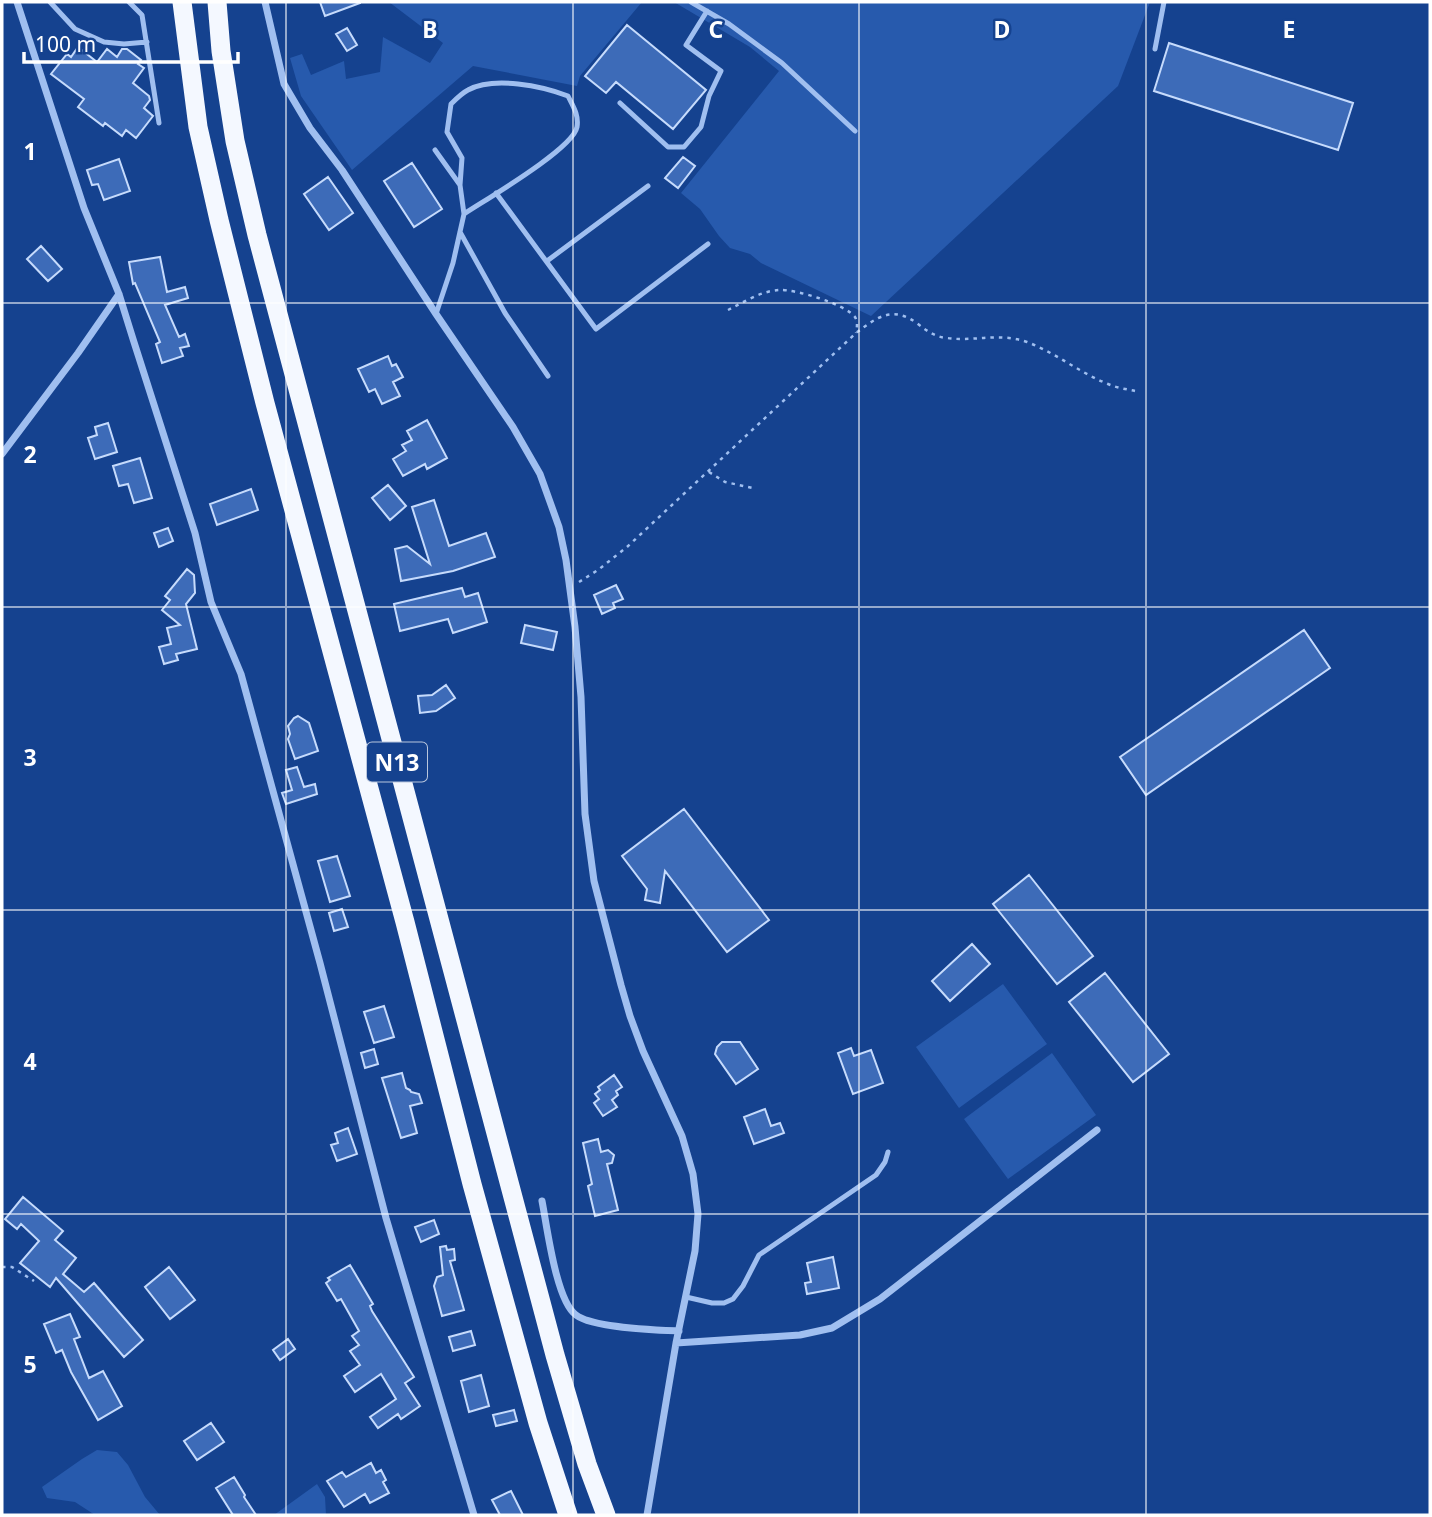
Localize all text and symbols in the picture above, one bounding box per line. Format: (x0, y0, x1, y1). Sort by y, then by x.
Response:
text: B (422, 13, 438, 45)
text: C (709, 13, 724, 45)
text: D (994, 13, 1010, 45)
text: E (1283, 13, 1295, 45)
scale bar (24, 21, 238, 65)
text: 100 m (35, 30, 96, 58)
text: 1 (23, 135, 37, 167)
text: 2 (23, 438, 37, 470)
text: 3 (23, 741, 37, 773)
road number: N13 (367, 742, 427, 782)
text: 4 (23, 1045, 37, 1077)
text: 5 (23, 1348, 37, 1380)

